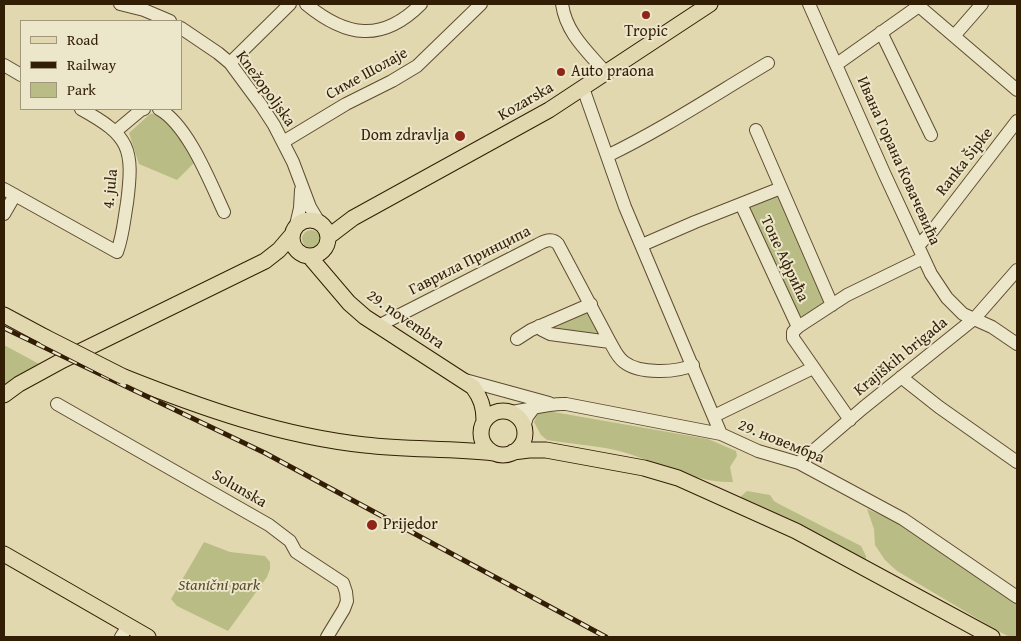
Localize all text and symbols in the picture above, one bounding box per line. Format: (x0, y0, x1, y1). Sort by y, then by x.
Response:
marker: Tropic (640, 9, 652, 21)
legend (20, 20, 182, 110)
place label: Tropic (624, 22, 668, 42)
text: Road (67, 29, 98, 50)
street label: Симе Шолаје (323, 44, 411, 104)
street label: Knežopoljska (231, 47, 299, 131)
text: Railway (67, 54, 116, 75)
place label: Auto praona (571, 62, 654, 82)
marker: Auto praona (555, 66, 567, 78)
street label: Ивана Горана Ковачевића (852, 74, 944, 248)
street label: Kozarska (495, 78, 557, 126)
text: Park (67, 79, 96, 100)
street label: Ranka Šipke (932, 124, 998, 200)
place label: Dom zdravlja (361, 126, 449, 146)
marker: Dom zdravlja (453, 129, 467, 143)
street label: 4. jula (99, 168, 123, 210)
street label: Тоне Афрића (756, 213, 812, 305)
street label: Гаврила Принципа (406, 222, 534, 300)
street label: 29. novembra (363, 286, 447, 354)
street label: Krajiških brigada (850, 313, 952, 401)
street label: 29. новембра (735, 416, 827, 468)
street label: Solunska (208, 466, 270, 512)
place label: Prijedor (383, 515, 438, 535)
marker: Prijedor (365, 518, 379, 532)
park label: Stanični park (178, 576, 260, 596)

